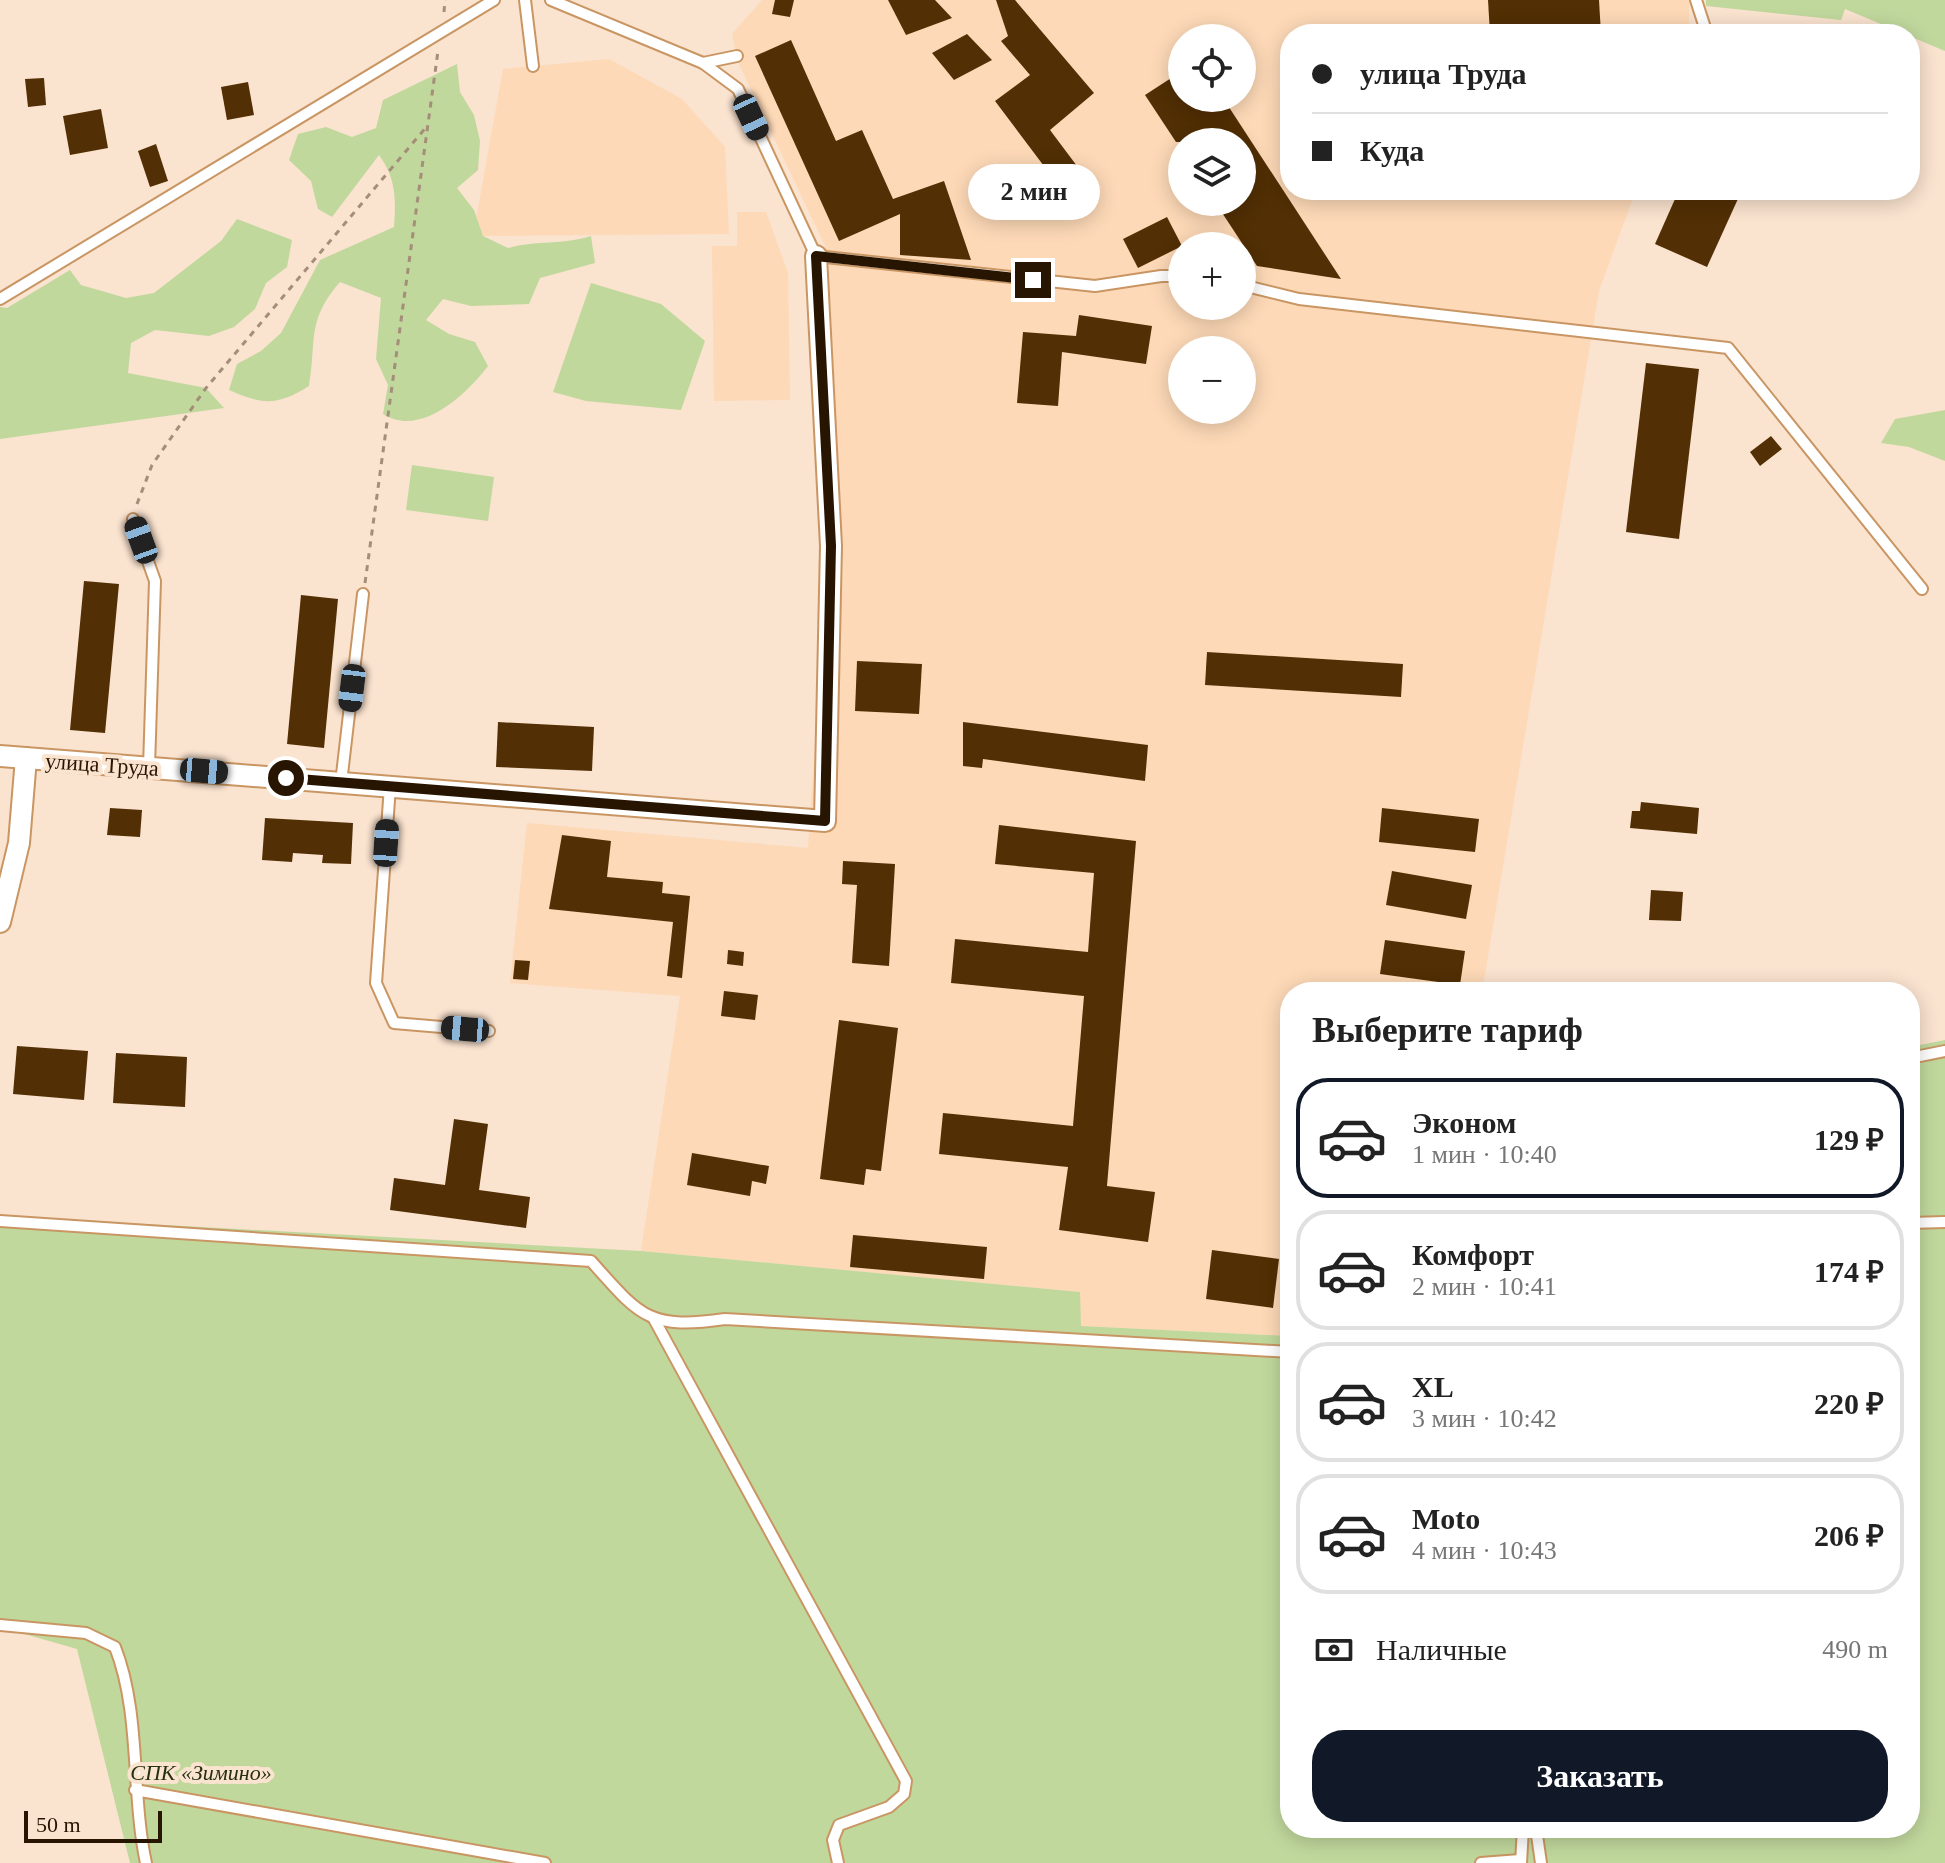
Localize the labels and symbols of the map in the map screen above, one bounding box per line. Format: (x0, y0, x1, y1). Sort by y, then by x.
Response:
car (730, 90, 772, 144)
callout: 2 мин (967, 164, 1099, 220)
route end (1015, 262, 1051, 298)
car (122, 513, 160, 567)
car (337, 663, 367, 713)
street label: улица Труда (44, 748, 160, 781)
car (179, 757, 229, 785)
route start (268, 760, 304, 796)
car (372, 818, 400, 868)
car (440, 1015, 490, 1043)
park label: СПК «Зимино» (130, 1760, 272, 1785)
scale bar (24, 1807, 162, 1843)

